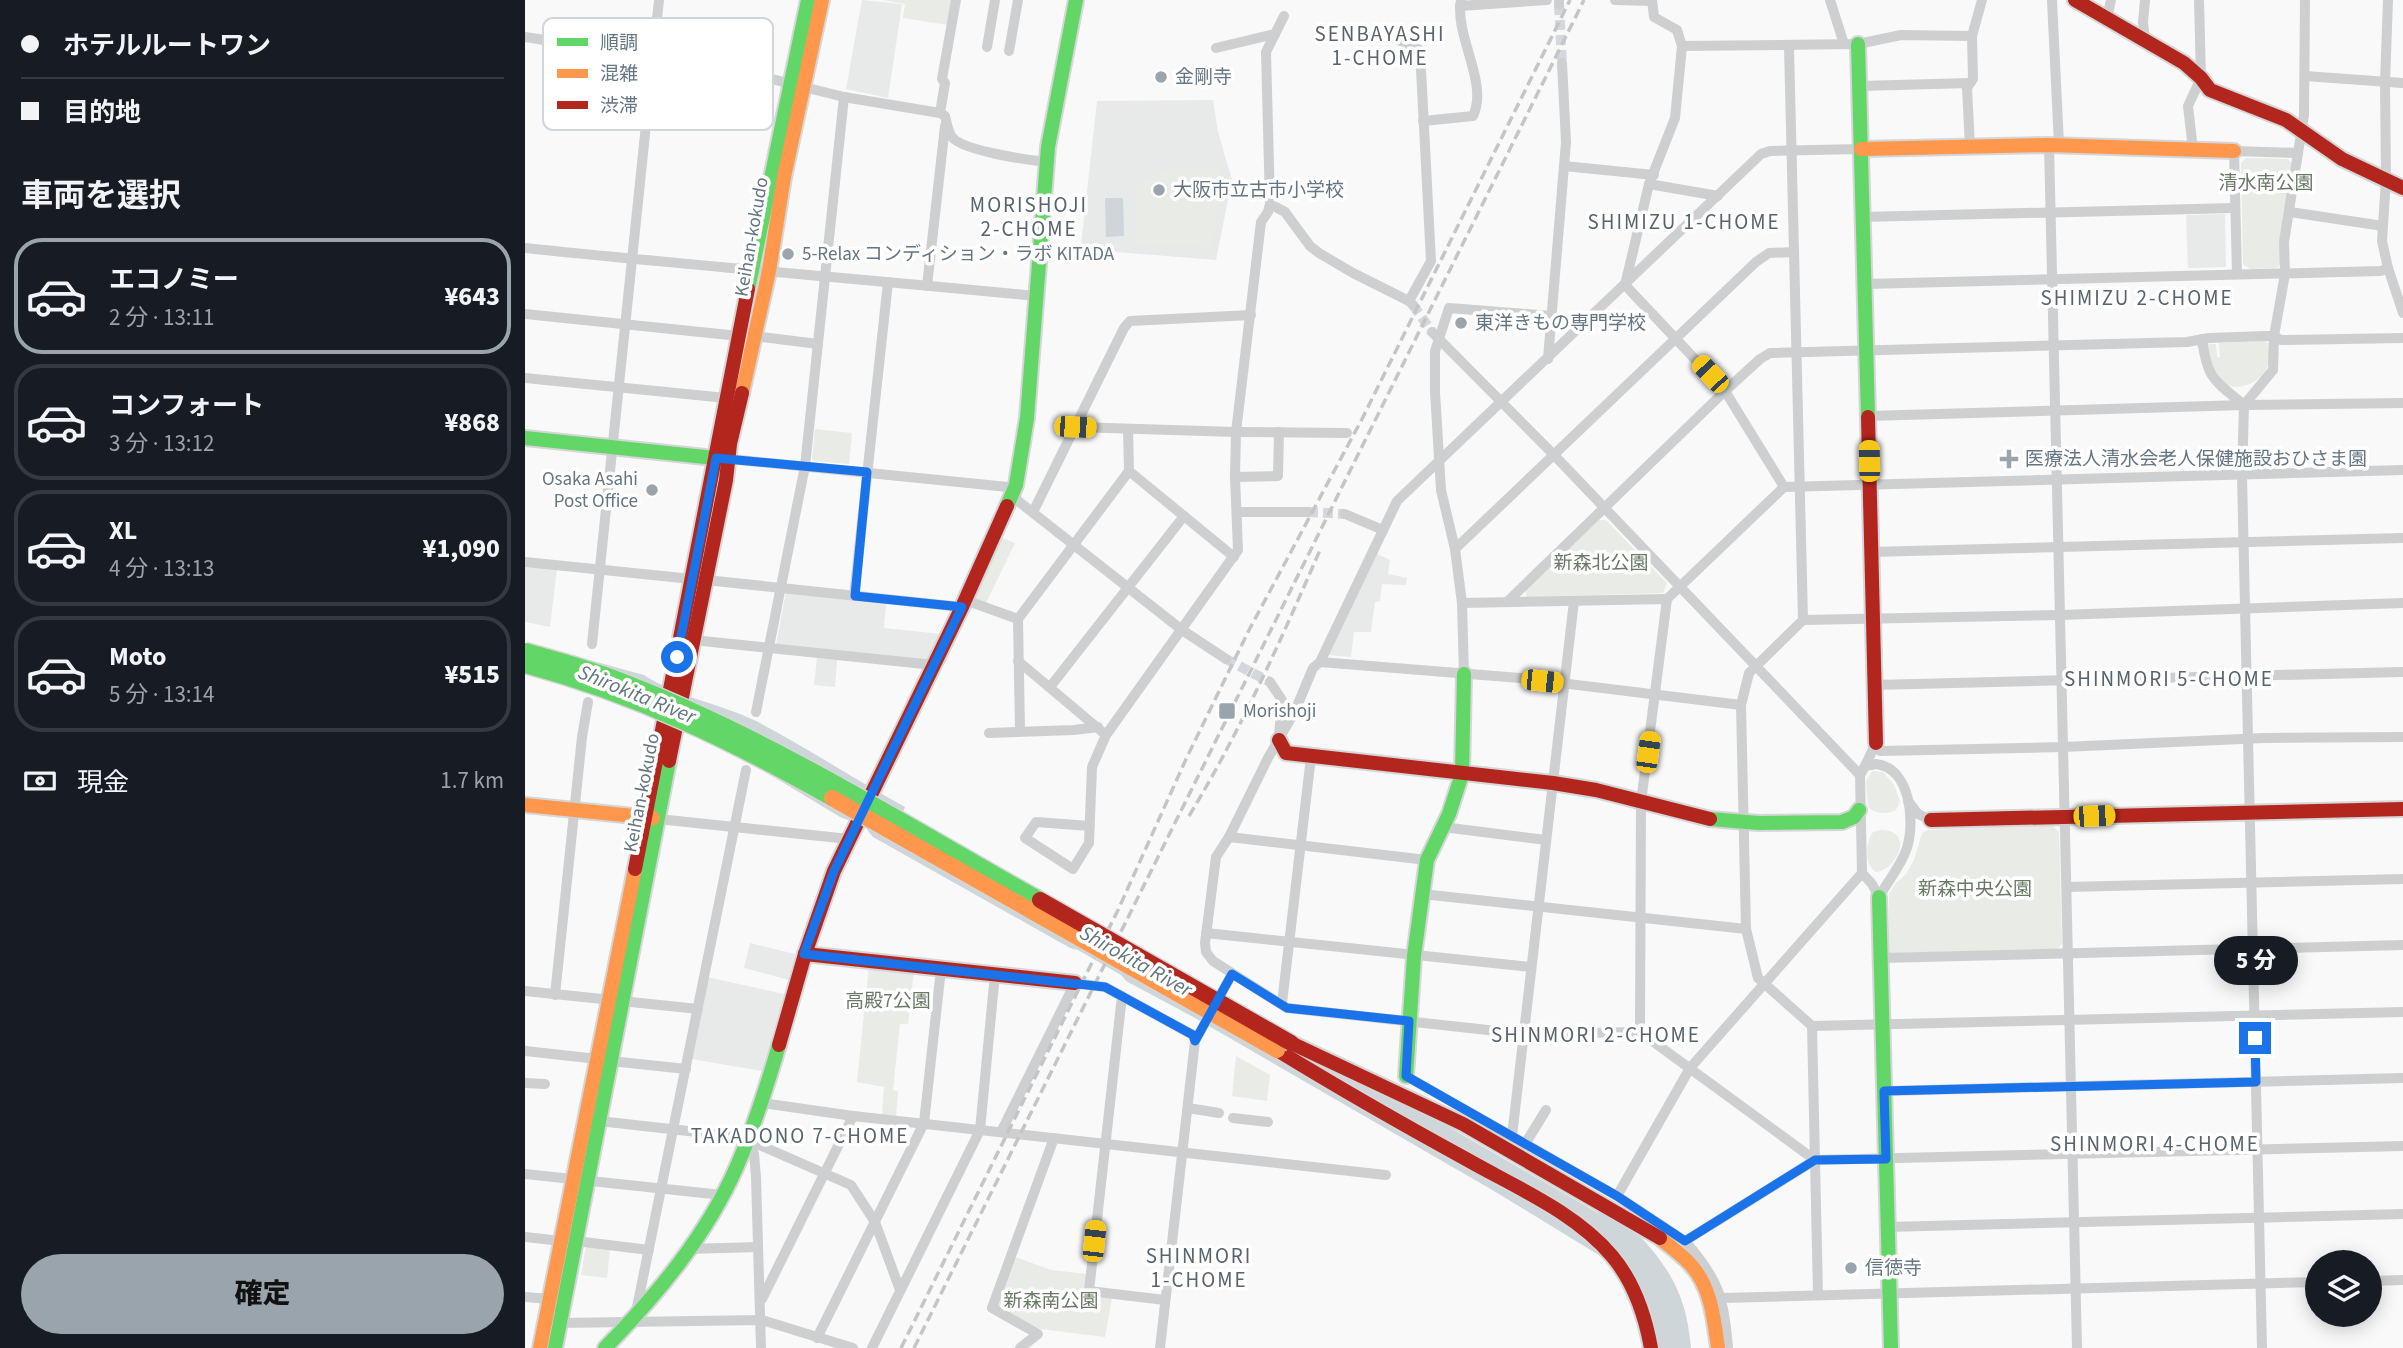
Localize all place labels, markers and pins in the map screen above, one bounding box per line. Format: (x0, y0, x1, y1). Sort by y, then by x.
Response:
place label: 金剛寺 (1175, 64, 1232, 91)
marker: 金剛寺 (1153, 69, 1169, 85)
place label: 大阪市立古市小学校 (1173, 177, 1344, 204)
marker: 大阪市立古市小学校 (1151, 182, 1167, 198)
place label: 5-Relax コンディション・ラボ KITADA (802, 241, 1115, 268)
marker: 5-Relax コンディション・ラボ KITADA (780, 246, 796, 262)
place label: 東洋きもの専門学校 (1475, 310, 1646, 337)
marker: 東洋きもの専門学校 (1453, 315, 1469, 331)
place label: 医療法人清水会老人保健施設おひさま園 (2025, 446, 2367, 473)
marker: 医療法人清水会老人保健施設おひさま園 (1999, 449, 2019, 469)
place label: Osaka Asahi Post Office (542, 466, 638, 515)
marker: Osaka Asahi Post Office (644, 482, 660, 498)
place label: Morishoji (1243, 698, 1316, 725)
marker: Morishoji (1217, 701, 1237, 721)
place label: 信徳寺 (1865, 1255, 1922, 1282)
marker: 信徳寺 (1843, 1260, 1859, 1276)

